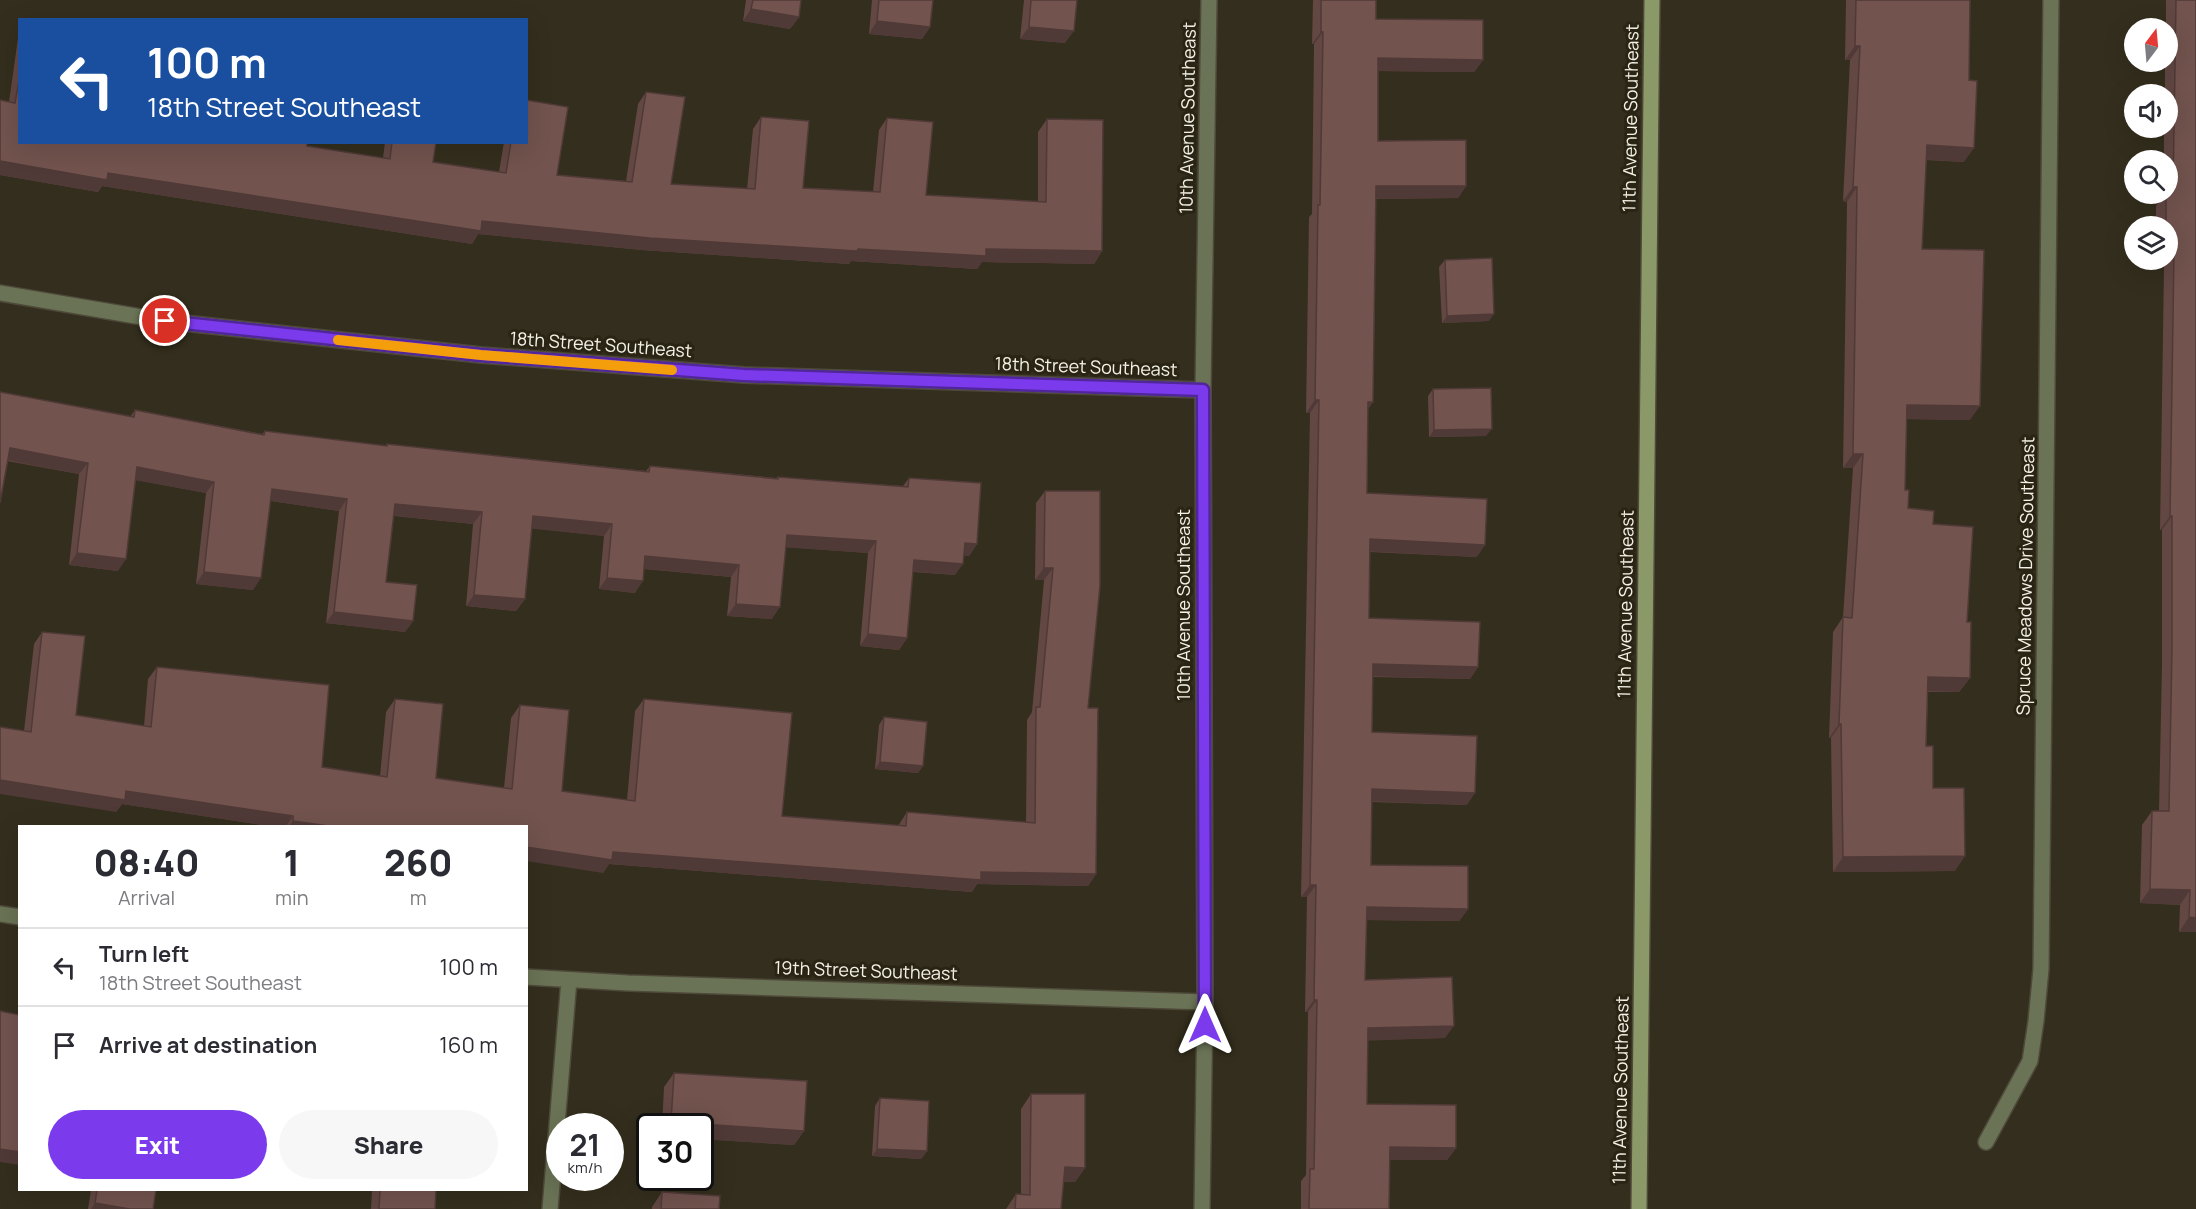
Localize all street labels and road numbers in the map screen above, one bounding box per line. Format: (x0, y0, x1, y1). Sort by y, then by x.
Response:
street label: 10th Avenue Southeast (1173, 22, 1201, 214)
street label: 11th Avenue Southeast (1616, 24, 1644, 212)
street label: 18th Street Southeast (509, 326, 693, 362)
street label: 18th Street Southeast (994, 351, 1178, 381)
street label: Spruce Meadows Drive Southeast (2011, 436, 2039, 716)
street label: 10th Avenue Southeast (1171, 509, 1195, 701)
street label: 11th Avenue Southeast (1611, 510, 1639, 698)
street label: 19th Street Southeast (774, 955, 958, 985)
street label: 11th Avenue Southeast (1606, 996, 1634, 1184)

